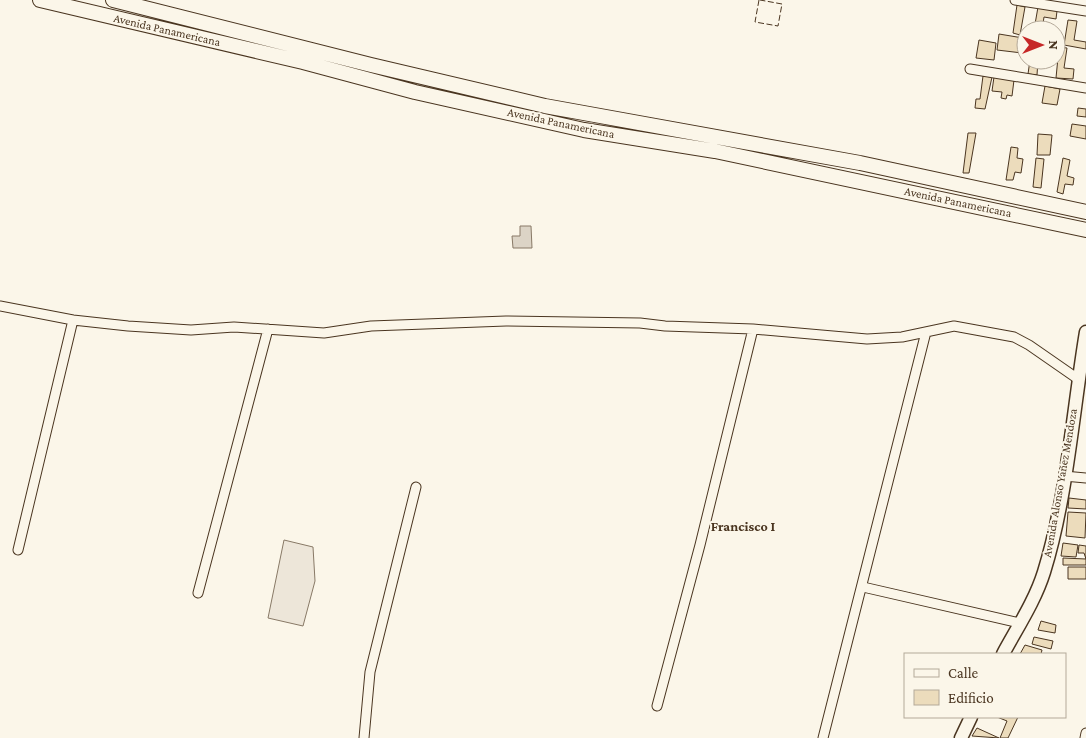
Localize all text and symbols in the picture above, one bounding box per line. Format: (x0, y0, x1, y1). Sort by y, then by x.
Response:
street label: Avenida Panamericana (112, 11, 222, 49)
north arrow (1016, 20, 1066, 70)
text: N (1046, 40, 1062, 50)
street label: Avenida Panamericana (506, 105, 616, 141)
street label: Avenida Panamericana (903, 184, 1013, 220)
street label: Avenida Alonso Yañez Mendoza (1040, 407, 1080, 559)
district label: Francisco I (711, 518, 775, 534)
legend (904, 653, 1066, 718)
text: Calle (948, 665, 979, 681)
text: Edificio (948, 690, 994, 706)

